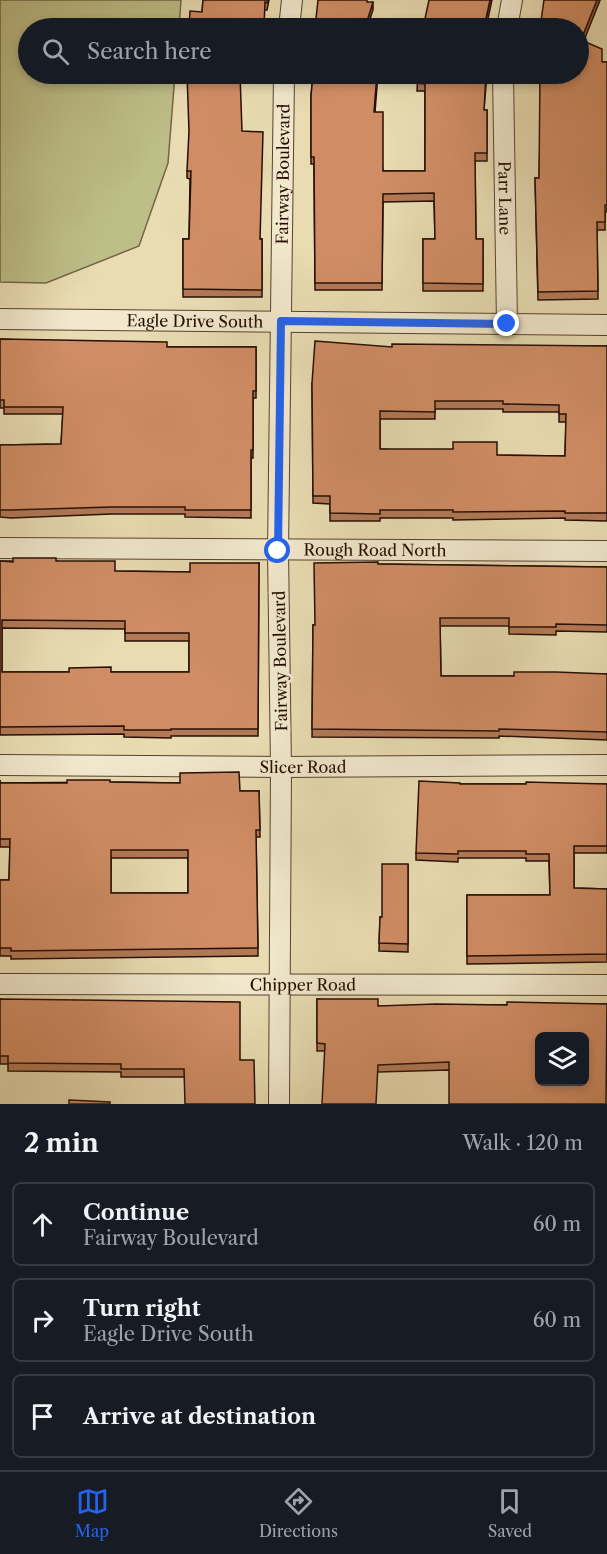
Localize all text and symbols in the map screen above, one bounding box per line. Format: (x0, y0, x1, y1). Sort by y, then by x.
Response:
search box (18, 18, 589, 84)
icon: search (39, 35, 72, 68)
text: Search here (87, 38, 212, 65)
street label: Fairway Boulevard (272, 103, 294, 245)
street label: Parr Lane (494, 161, 516, 235)
street label: Eagle Drive South (127, 310, 263, 332)
route end (493, 310, 519, 336)
route start (264, 537, 290, 563)
street label: Rough Road North (303, 540, 447, 560)
street label: Fairway Boulevard (269, 590, 291, 731)
street label: Slicer Road (259, 757, 347, 777)
street label: Chipper Road (250, 974, 356, 995)
map controls (535, 1032, 589, 1086)
button: layers (535, 1032, 589, 1086)
text: 2 min (24, 1127, 99, 1159)
text: Walk · 120 m (462, 1131, 583, 1155)
text: Continue (83, 1199, 189, 1226)
icon: ahead (26, 1208, 59, 1241)
text: 60 m (533, 1212, 581, 1236)
text: Fairway Boulevard (83, 1226, 259, 1250)
text: Turn right (83, 1295, 201, 1322)
icon: right (26, 1304, 59, 1337)
text: 60 m (533, 1308, 581, 1332)
text: Eagle Drive South (83, 1322, 254, 1346)
icon: arrive (26, 1400, 59, 1433)
text: Arrive at destination (83, 1403, 316, 1430)
tab: Map (75, 1485, 109, 1541)
tab: Directions (259, 1485, 338, 1541)
tab: Saved (488, 1485, 532, 1541)

